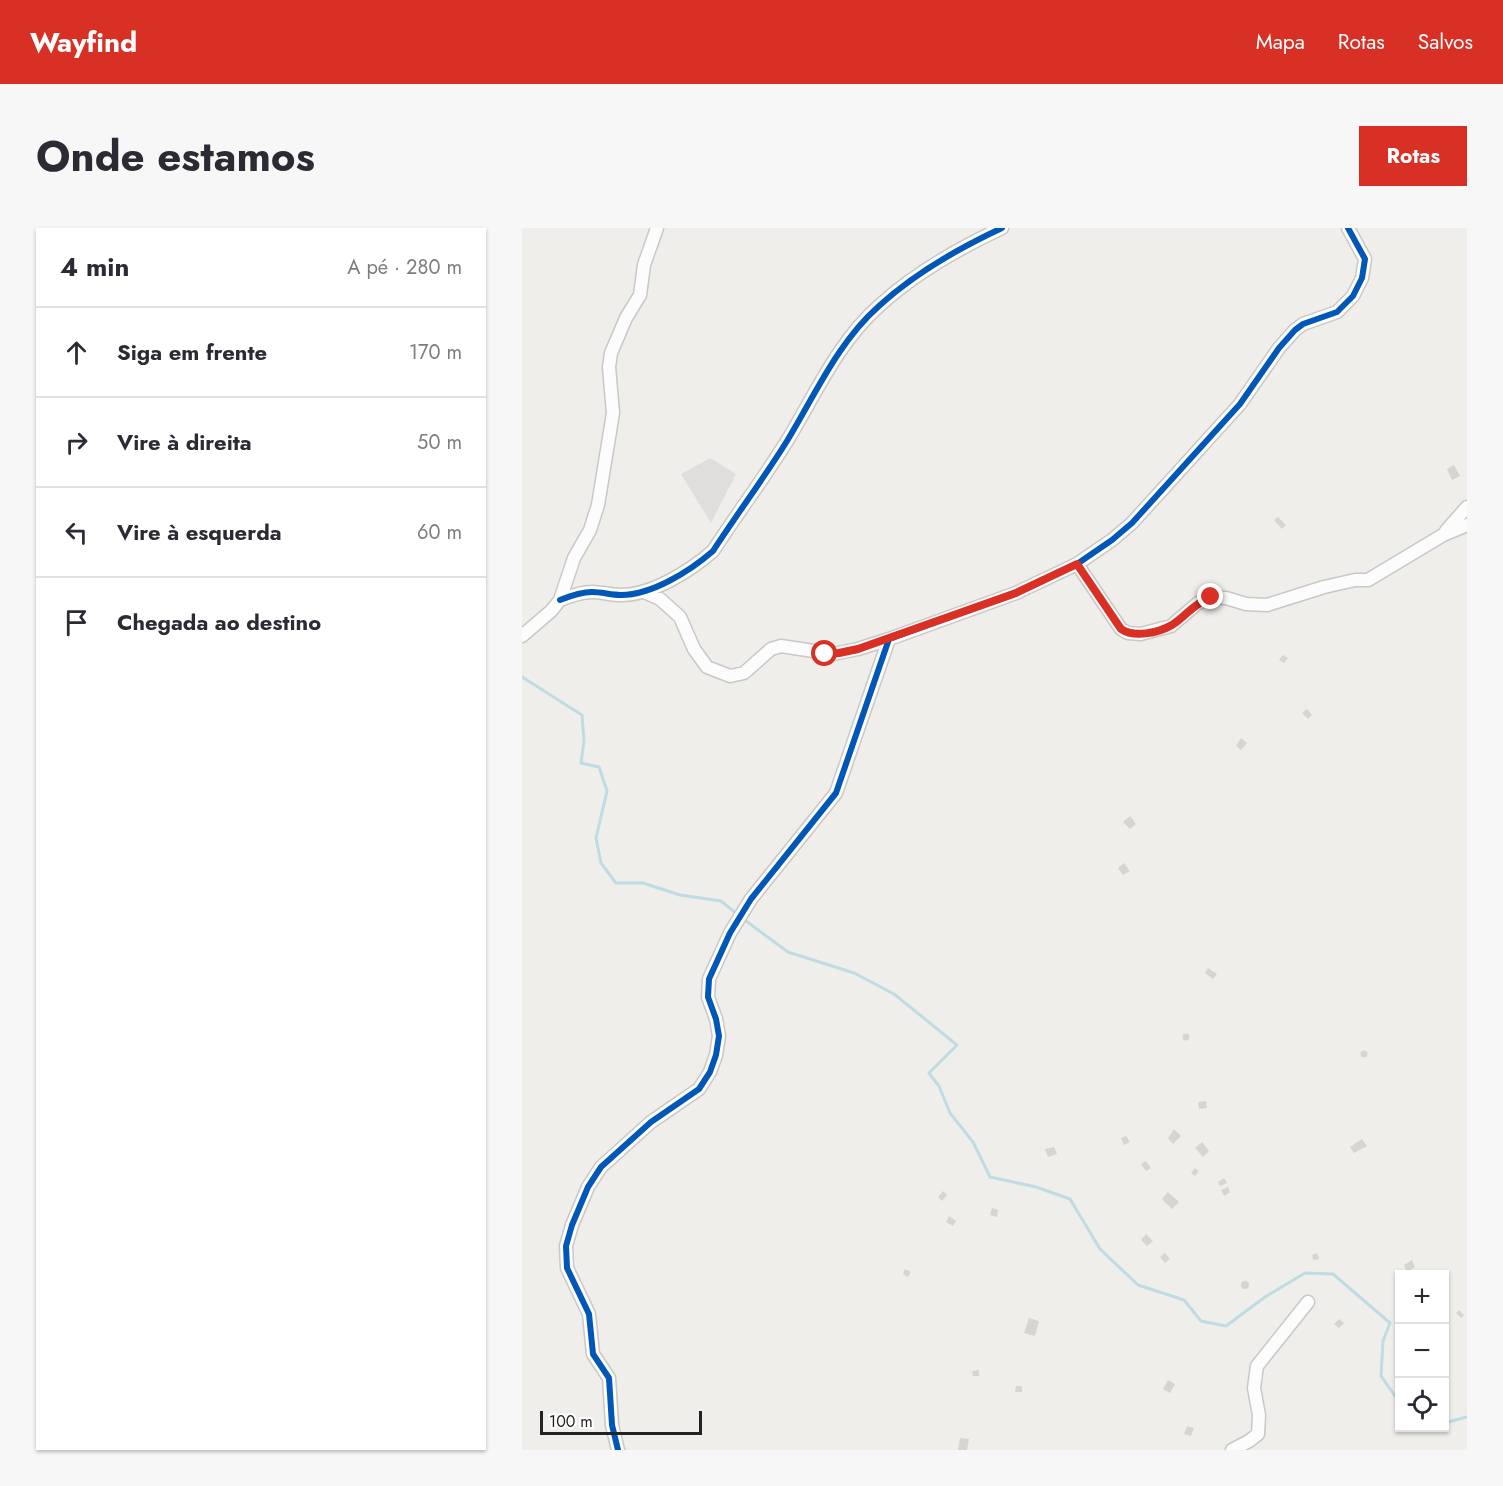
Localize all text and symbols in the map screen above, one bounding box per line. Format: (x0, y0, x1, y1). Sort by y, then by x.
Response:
text: Wayfind (30, 22, 137, 63)
text: Mapa (1256, 27, 1305, 57)
text: Rotas (1338, 27, 1385, 57)
text: Salvos (1418, 27, 1473, 57)
text: Onde estamos (36, 126, 315, 187)
button: Rotas (1359, 126, 1467, 186)
text: 4 min (60, 248, 129, 286)
text: A pé · 280 m (347, 253, 462, 282)
icon: ahead (60, 336, 93, 369)
text: Siga em frente (117, 336, 267, 368)
text: 170 m (409, 338, 462, 367)
icon: right (60, 426, 93, 459)
text: Vire à direita (117, 426, 252, 458)
text: 50 m (417, 428, 462, 457)
icon: left (60, 516, 93, 549)
text: Vire à esquerda (117, 516, 282, 548)
text: 60 m (417, 518, 462, 547)
route end (1197, 583, 1223, 609)
icon: arrive (60, 606, 93, 639)
text: Chegada ao destino (117, 606, 321, 638)
route start (811, 640, 837, 666)
map controls (1395, 1270, 1449, 1432)
button: + (1395, 1270, 1449, 1324)
button: − (1395, 1324, 1449, 1378)
button: locate (1395, 1378, 1449, 1432)
scale bar (540, 1408, 702, 1436)
text: 100 m (549, 1410, 593, 1433)

